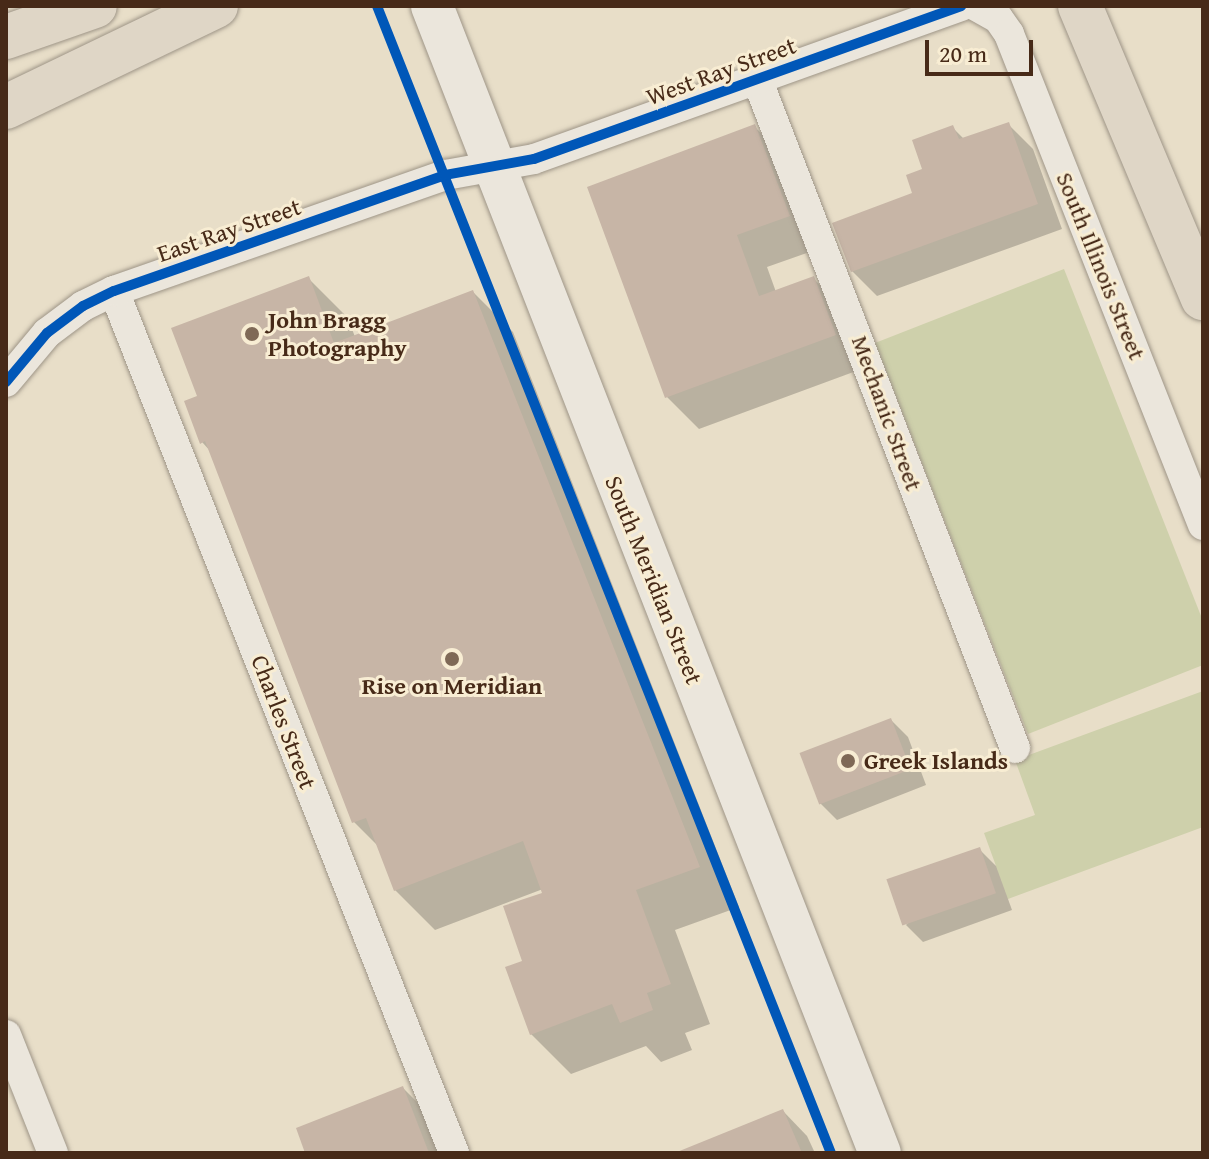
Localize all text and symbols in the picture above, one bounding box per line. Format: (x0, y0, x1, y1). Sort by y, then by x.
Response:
scale bar (929, 24, 1037, 74)
street label: West Ray Street (642, 31, 800, 111)
text: 20 m (939, 36, 987, 71)
street label: South Illinois Street (1050, 168, 1152, 364)
street label: East Ray Street (153, 192, 305, 268)
place label: John Bragg Photography (268, 306, 407, 362)
marker: John Bragg Photography (243, 325, 261, 343)
street label: Mechanic Street (846, 332, 928, 494)
street label: South Meridian Street (599, 472, 709, 688)
marker: Rise on Meridian (443, 650, 461, 668)
street label: Charles Street (245, 651, 323, 793)
place label: Rise on Meridian (362, 672, 542, 700)
place label: Greek Islands (864, 747, 1008, 775)
marker: Greek Islands (839, 752, 857, 770)

